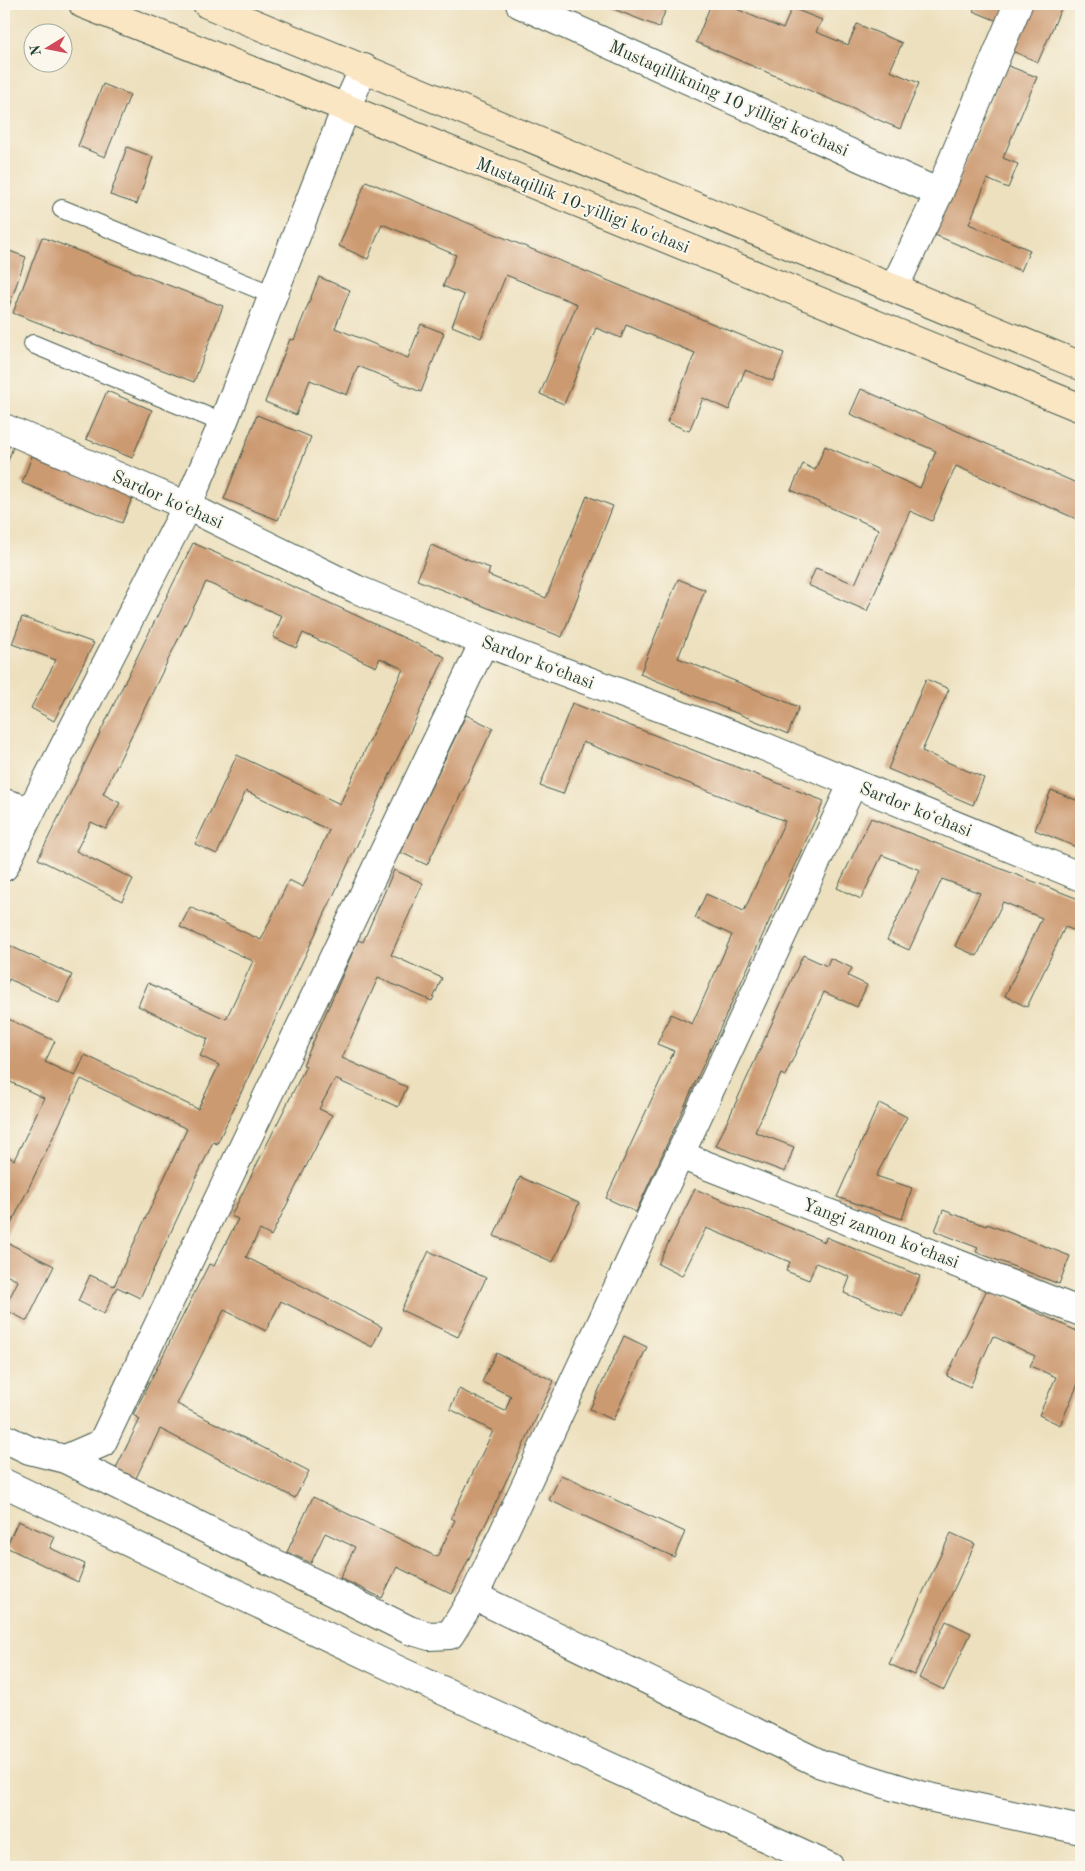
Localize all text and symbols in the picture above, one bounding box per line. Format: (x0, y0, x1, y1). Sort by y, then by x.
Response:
north arrow (22, 22, 72, 72)
street label: Mustaqillikning 10 yilligi koʻchasi (606, 38, 851, 160)
text: N (28, 43, 44, 57)
street label: Mustaqillik 10-yilligi ko'chasi (473, 155, 692, 257)
street label: Sardor koʻchasi (109, 467, 226, 532)
street label: Sardor koʻchasi (479, 633, 597, 693)
street label: Sardor koʻchasi (857, 779, 974, 841)
street label: Yangi zamon koʻchasi (800, 1196, 962, 1272)

